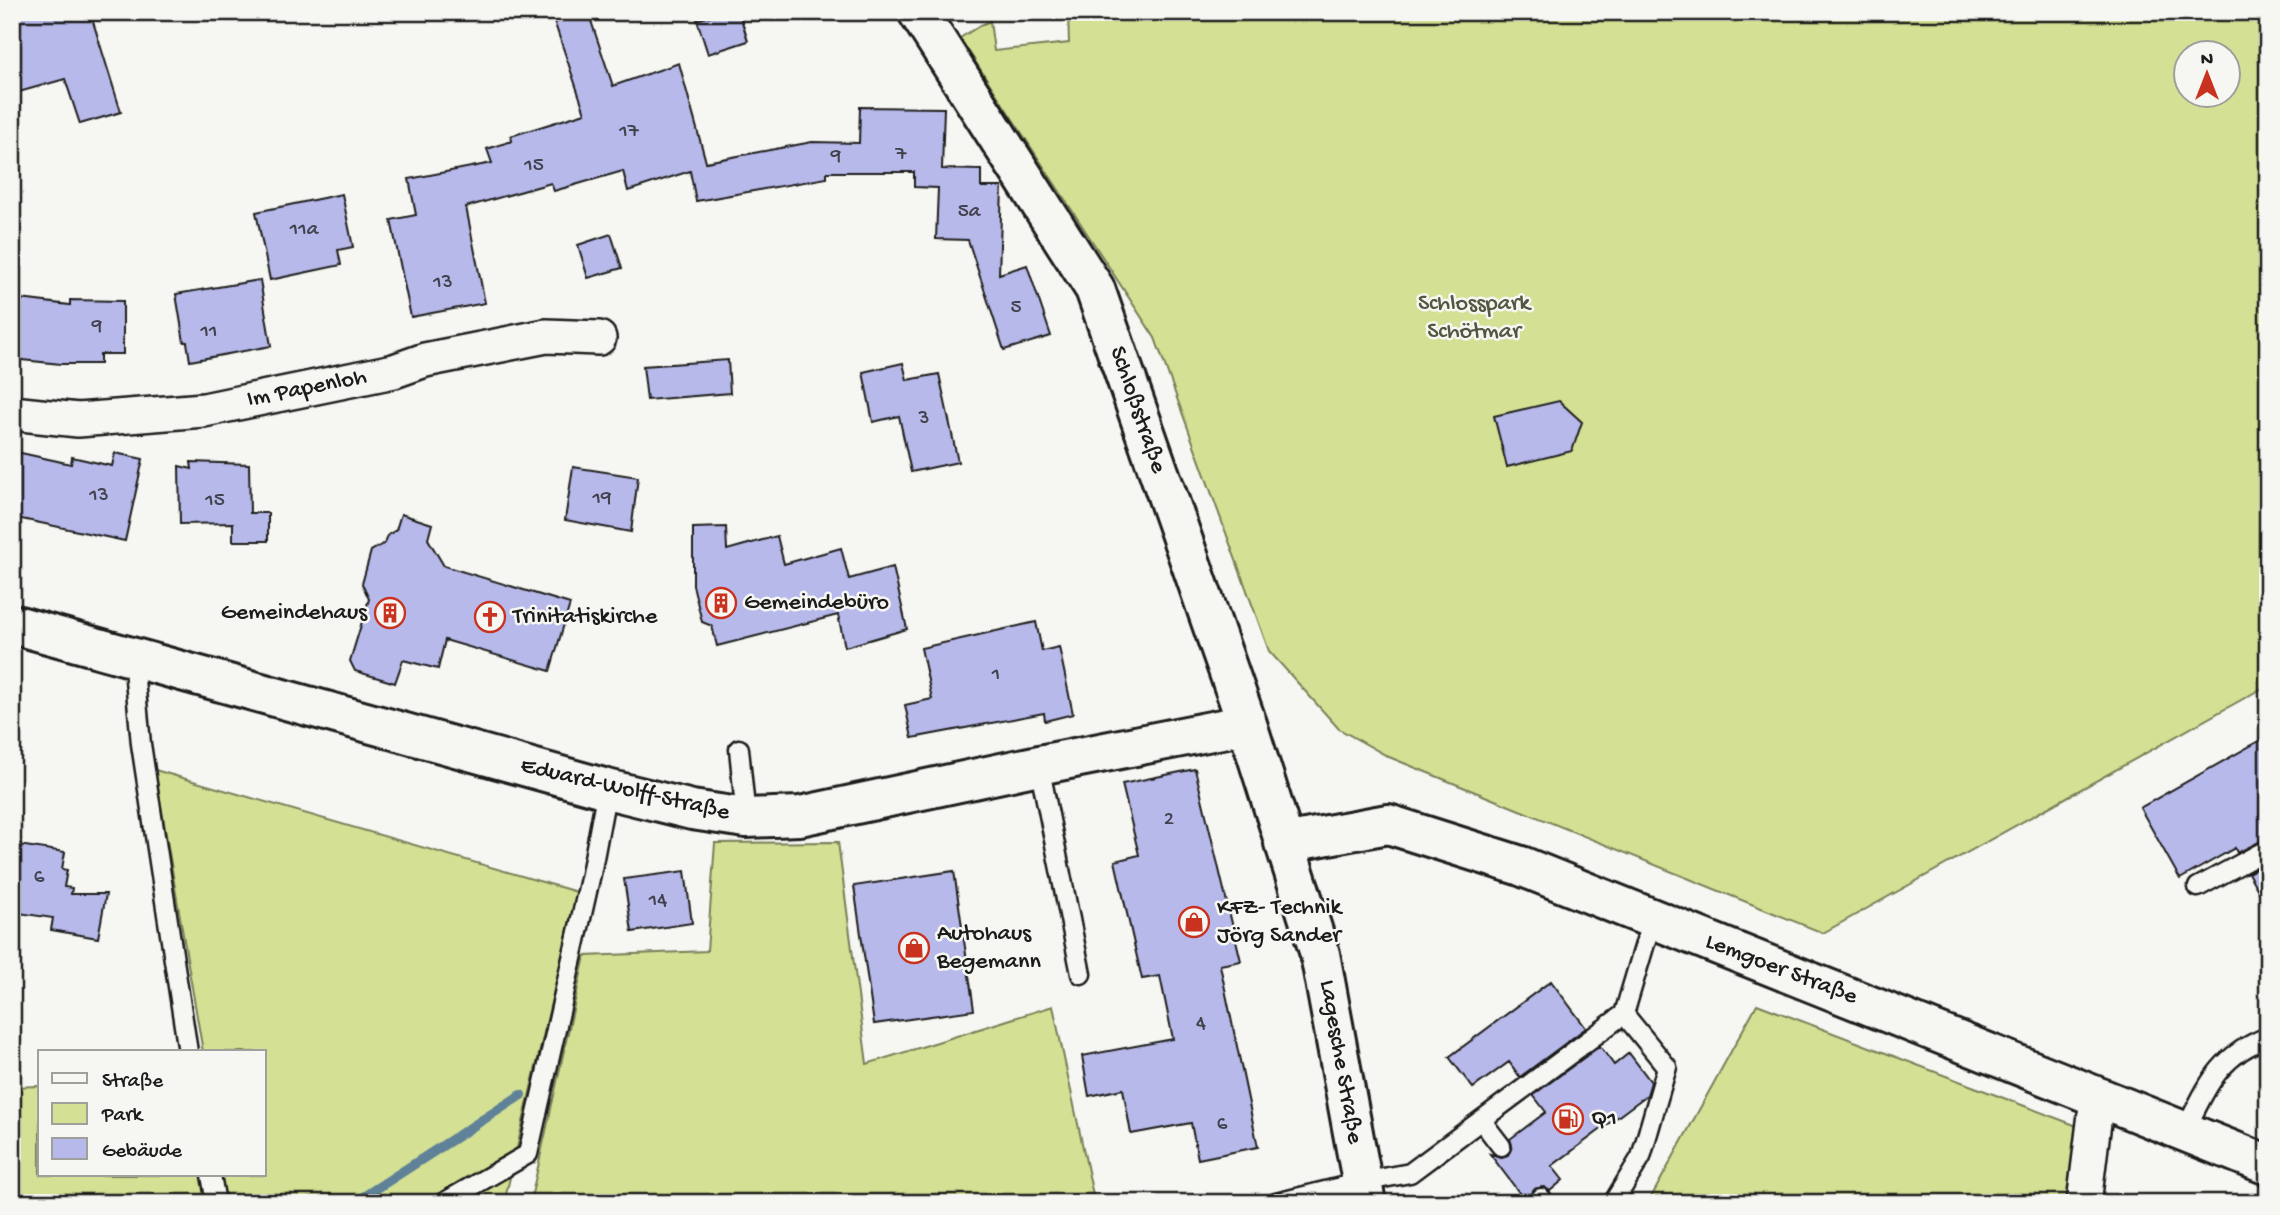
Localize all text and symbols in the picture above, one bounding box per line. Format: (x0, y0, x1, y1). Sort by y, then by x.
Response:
north arrow (2172, 38, 2242, 108)
text: N (2201, 49, 2213, 72)
house number: 17 (618, 120, 640, 145)
house number: 7 (895, 143, 908, 168)
house number: 9 (830, 145, 842, 170)
house number: 15 (523, 154, 544, 179)
house number: 5a (958, 200, 982, 225)
house number: 11a (289, 218, 320, 243)
house number: 13 (432, 271, 453, 296)
park label: Schlosspark Schötmar (1418, 290, 1532, 347)
house number: 5 (1010, 296, 1022, 321)
house number: 9 (91, 315, 103, 340)
house number: 11 (200, 320, 217, 345)
street label: Schloßstraße (1102, 343, 1172, 478)
street label: Im Papenloh (245, 363, 369, 415)
house number: 3 (918, 407, 929, 432)
house number: 13 (88, 484, 109, 509)
house number: 19 (591, 487, 612, 512)
house number: 15 (204, 489, 225, 514)
building icon: Gemeindebüro (704, 586, 738, 620)
place label: Gemeindebüro (744, 589, 889, 618)
building icon: Gemeindehaus (373, 596, 407, 630)
place label: Gemeindehaus (221, 599, 368, 628)
church icon: Trinitatiskirche (473, 600, 507, 634)
place label: Trinitatiskirche (511, 603, 658, 632)
house number: 1 (991, 663, 1000, 688)
street label: Eduard-Wolff-Straße (518, 752, 733, 828)
house number: 2 (1164, 808, 1174, 833)
house number: 6 (34, 866, 45, 891)
house number: 14 (648, 889, 667, 914)
place label: KFZ- Technik Jörg Sander (1217, 894, 1344, 951)
shop icon: KFZ- Technik Jörg Sander (1177, 905, 1211, 939)
place label: Autohaus Begemann (936, 920, 1041, 977)
street label: Lemgoer Straße (1701, 928, 1862, 1013)
shop icon: Autohaus Begemann (897, 931, 931, 965)
street label: Lagesche Straße (1311, 978, 1369, 1147)
house number: 4 (1196, 1012, 1206, 1037)
legend (38, 1050, 266, 1176)
text: Straße (102, 1070, 164, 1095)
fuel station icon: Q1 (1551, 1102, 1585, 1136)
text: Park (101, 1104, 145, 1129)
place label: Q1 (1591, 1105, 1617, 1134)
house number: 6 (1217, 1113, 1228, 1138)
text: Gebäude (102, 1140, 183, 1165)

